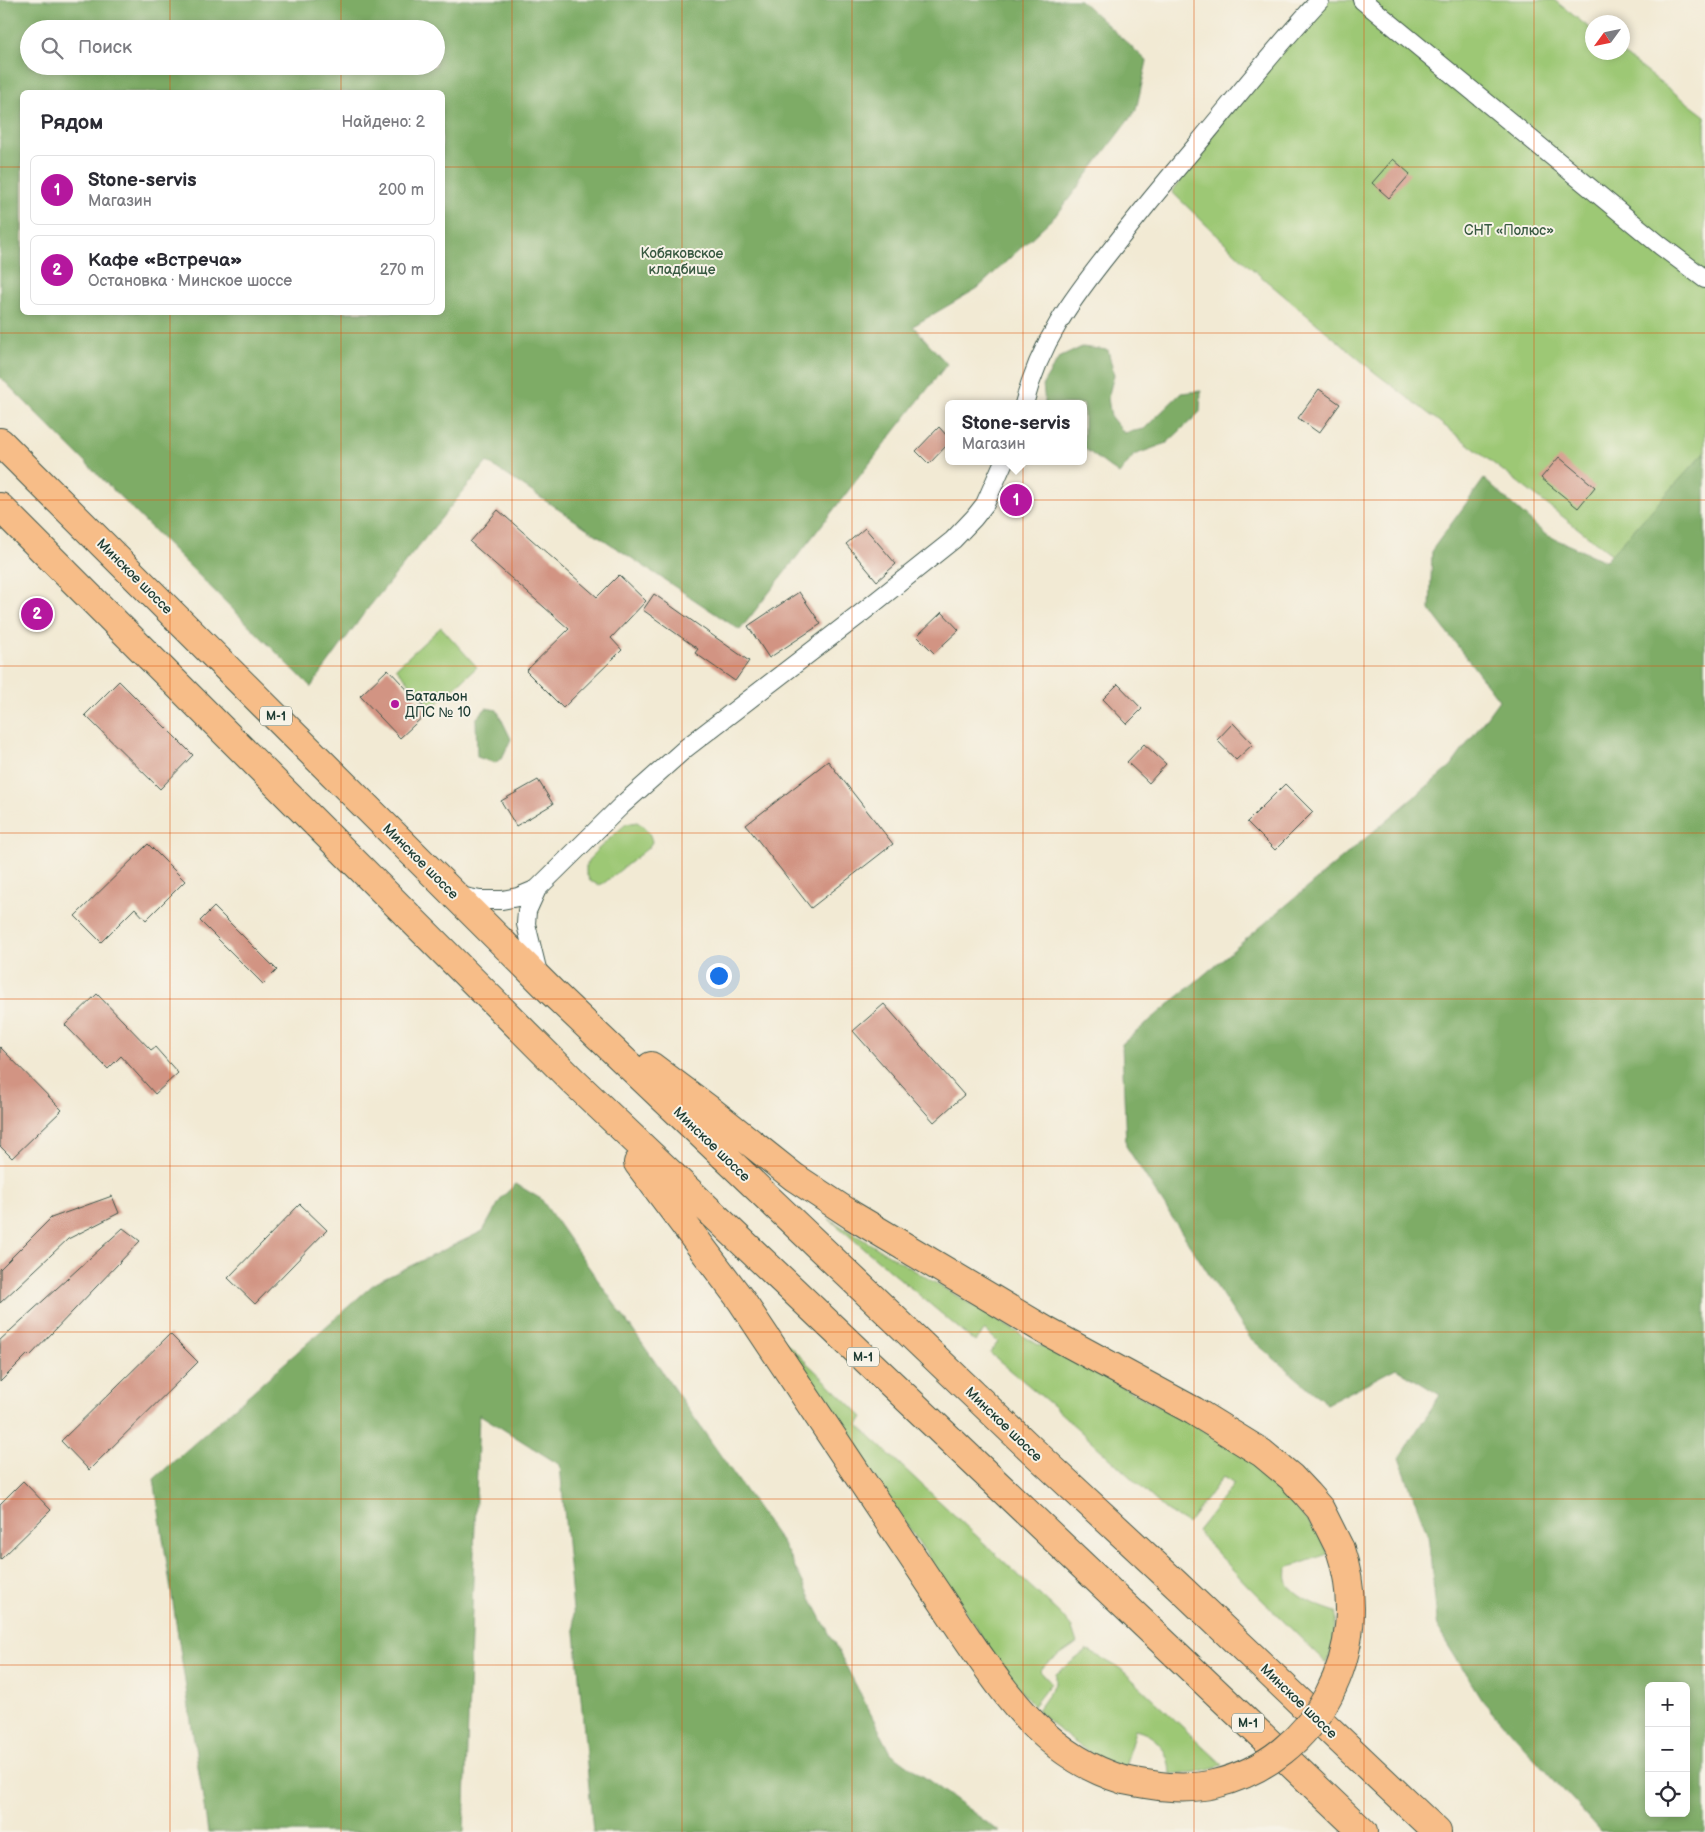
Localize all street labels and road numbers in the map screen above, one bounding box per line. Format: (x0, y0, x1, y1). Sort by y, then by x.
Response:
street label: Минское шоссе (93, 535, 176, 618)
road number: М-1 (260, 706, 292, 726)
street label: Минское шоссе (379, 820, 462, 903)
street label: Минское шоссе (670, 1103, 754, 1185)
road number: М-1 (847, 1348, 879, 1366)
street label: Минское шоссе (962, 1383, 1046, 1465)
street label: Минское шоссе (1257, 1660, 1341, 1742)
road number: М-1 (1232, 1714, 1264, 1732)

